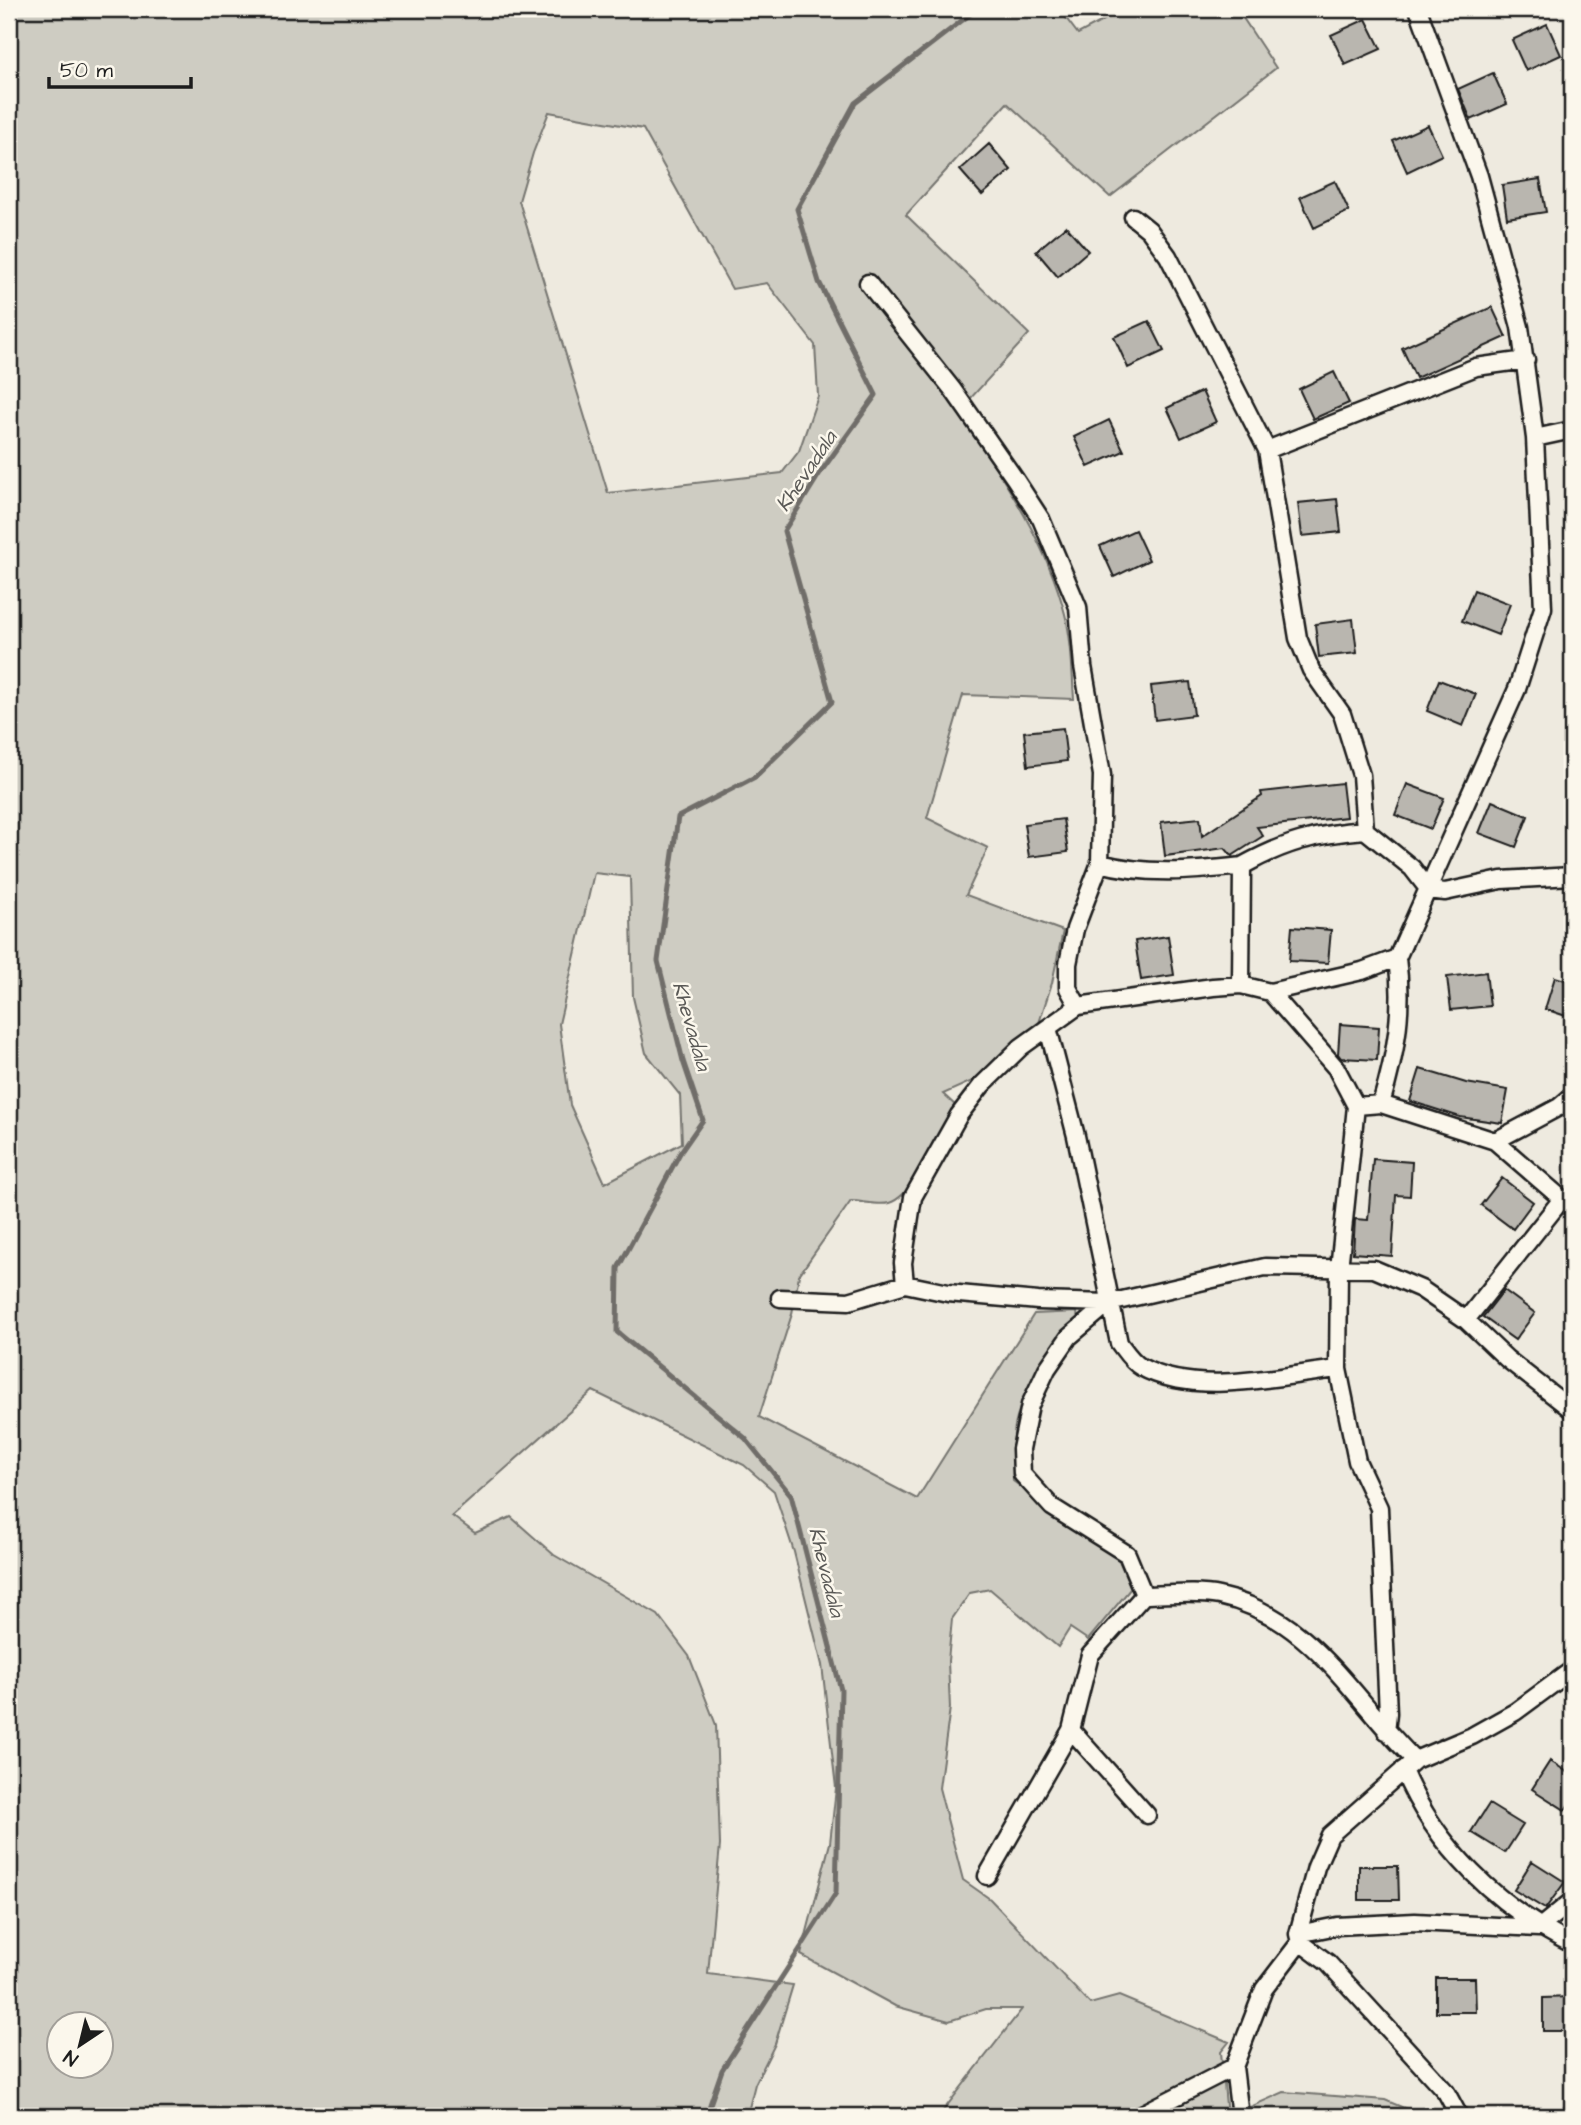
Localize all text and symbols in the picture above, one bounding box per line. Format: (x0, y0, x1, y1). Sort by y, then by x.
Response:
scale bar (49, 46, 191, 90)
text: 50 m (60, 56, 114, 85)
water label: Khevadala (769, 424, 845, 517)
water label: Khevadala (665, 978, 718, 1075)
water label: Khevadala (801, 1524, 852, 1621)
north arrow (46, 2010, 116, 2080)
text: N (58, 2043, 84, 2072)

